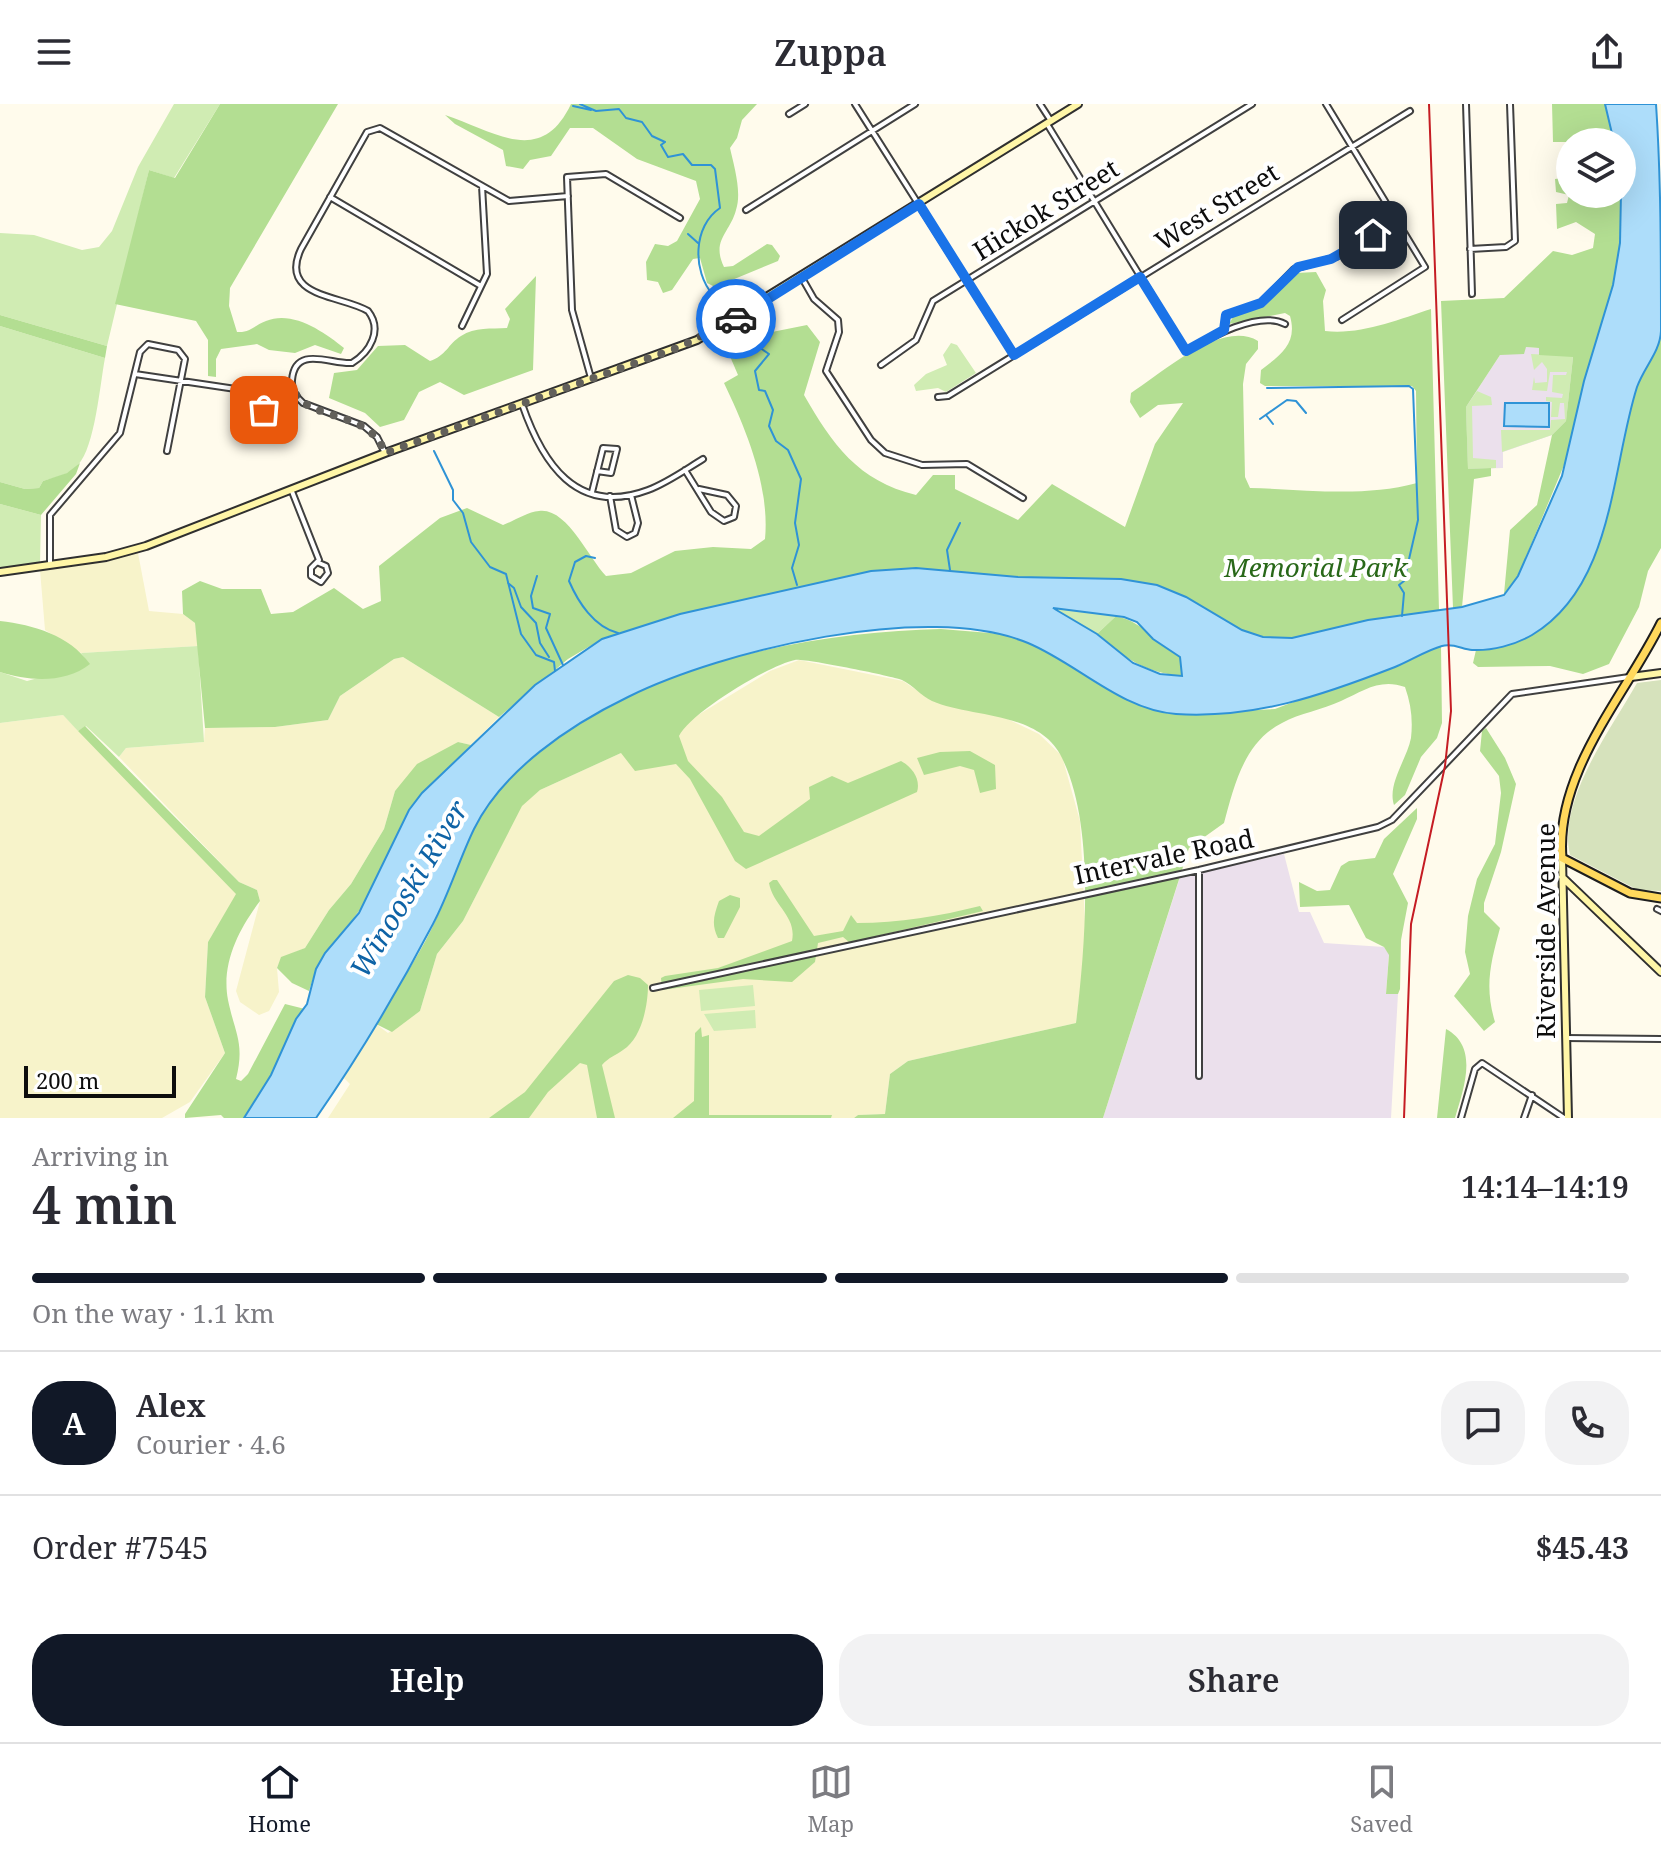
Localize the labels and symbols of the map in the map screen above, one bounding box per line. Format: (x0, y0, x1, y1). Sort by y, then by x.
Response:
street label: Hickok Street (966, 150, 1125, 268)
street label: West Street (1148, 154, 1285, 258)
pin (1339, 201, 1407, 269)
courier (696, 279, 776, 359)
pin (230, 376, 298, 444)
park label: Memorial Park (1223, 549, 1409, 585)
water label: Winooski River (340, 792, 477, 984)
street label: Intervale Road (1071, 819, 1257, 893)
street label: Riverside Avenue (1527, 823, 1563, 1039)
scale bar (24, 1062, 176, 1098)

